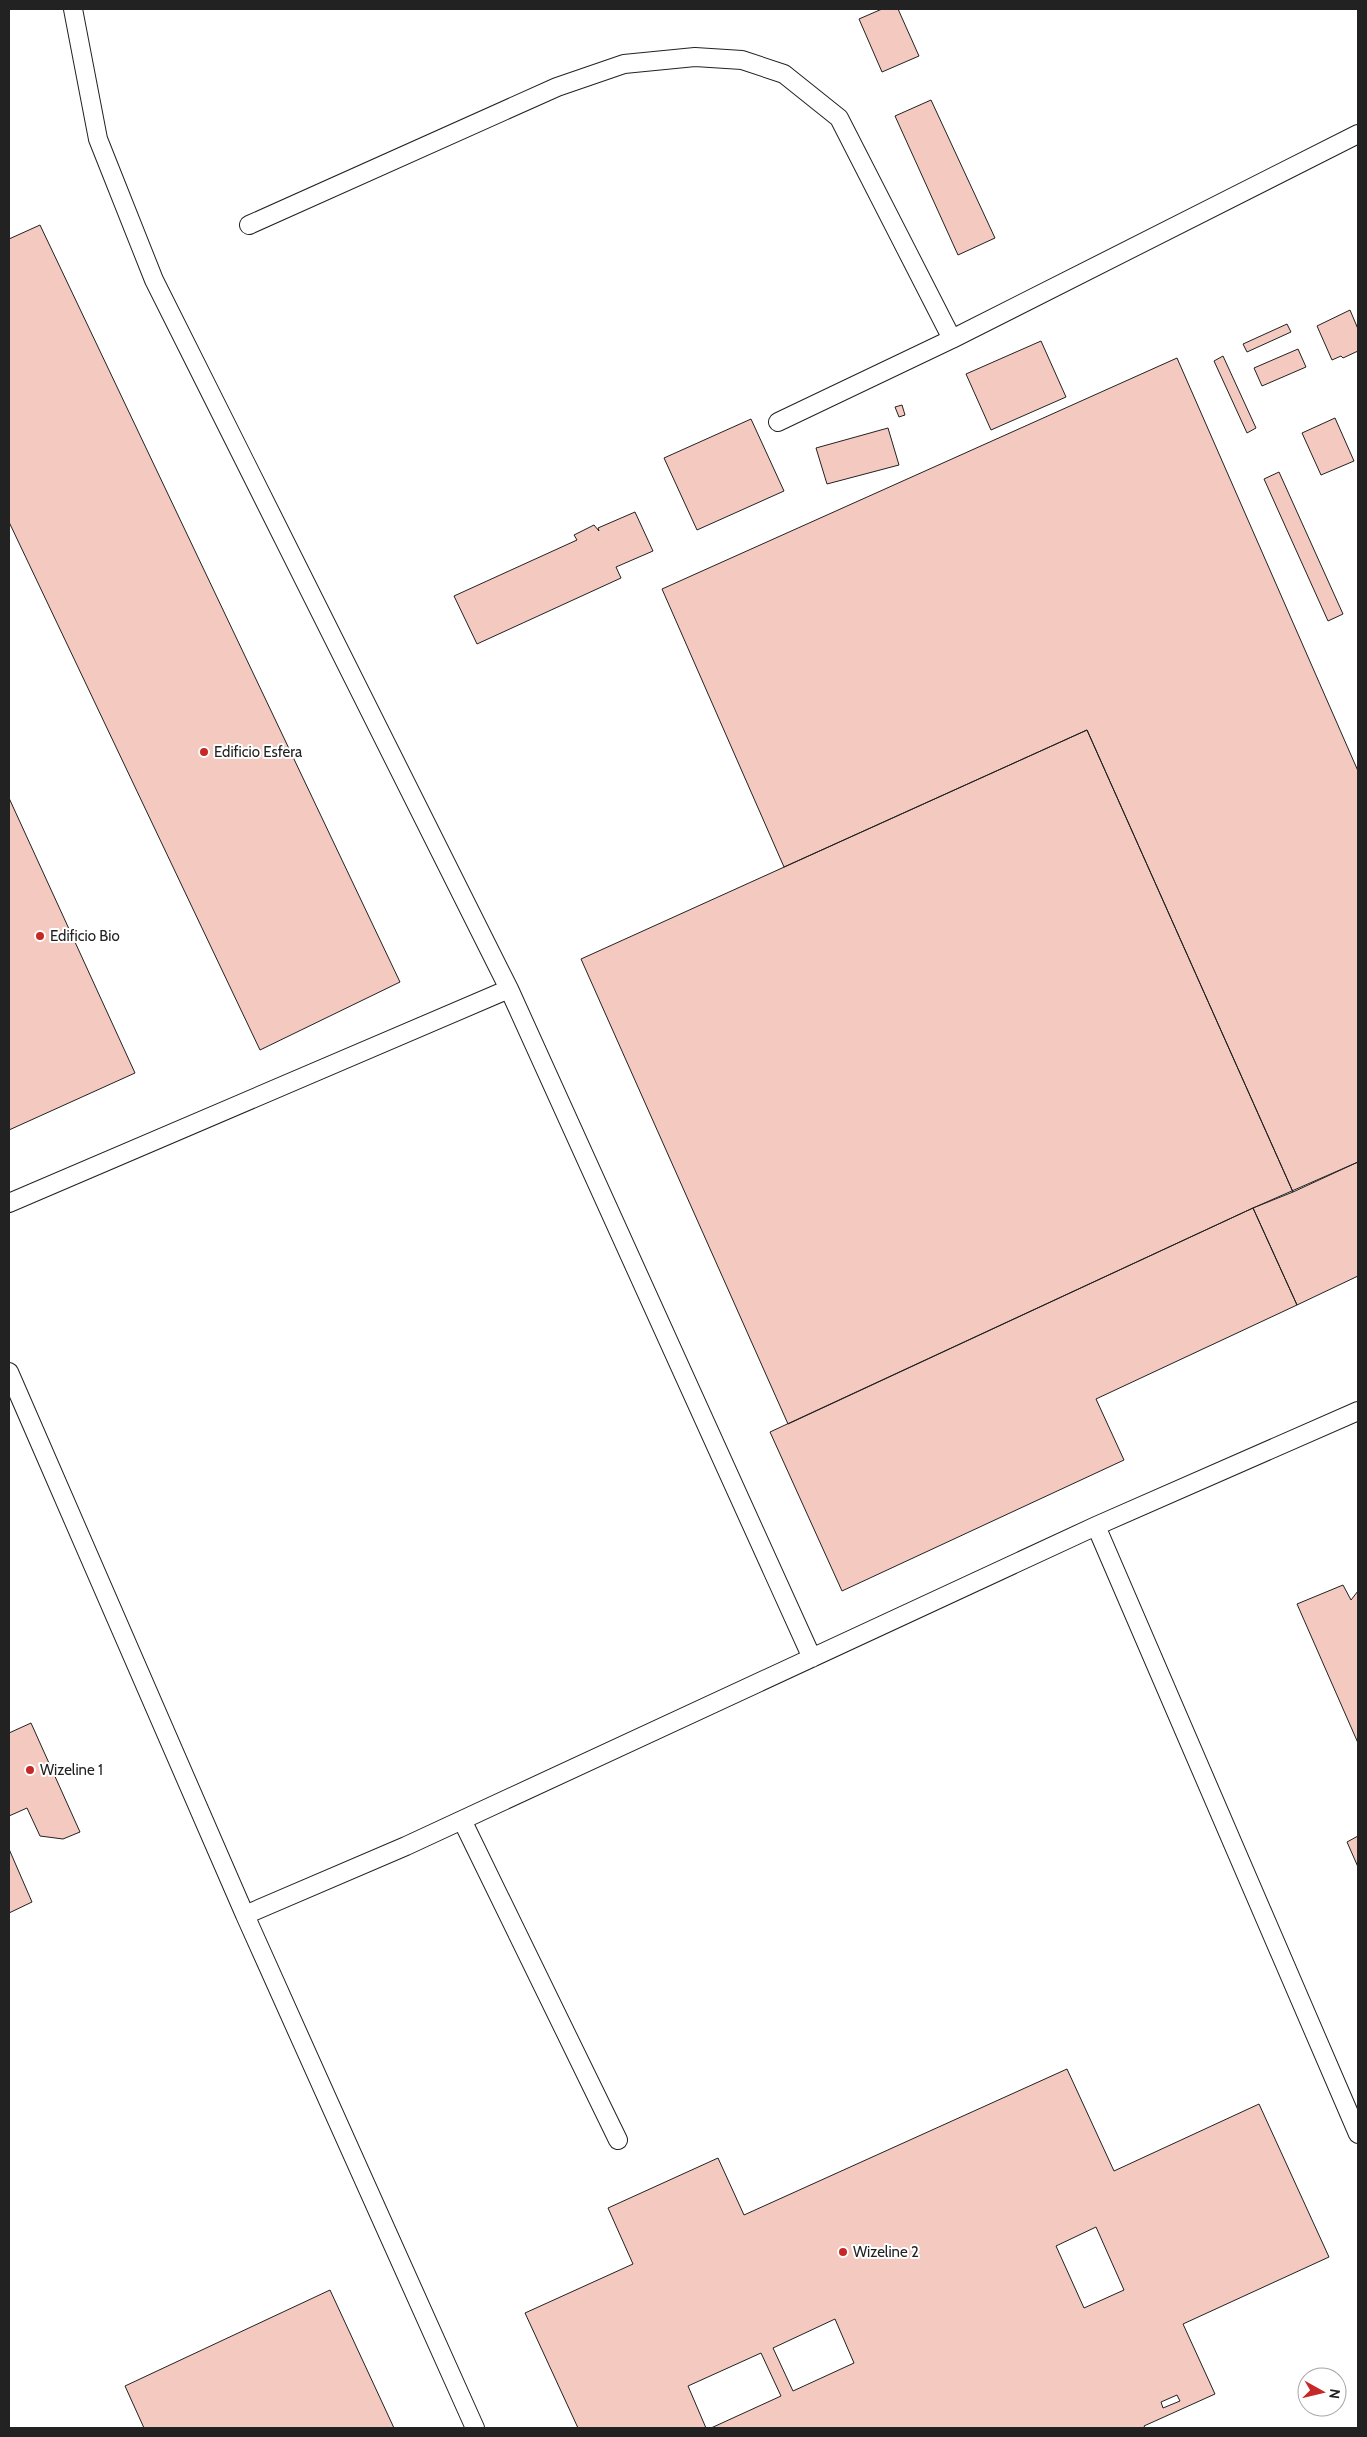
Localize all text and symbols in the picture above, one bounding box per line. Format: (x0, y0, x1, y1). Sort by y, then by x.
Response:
place label: Edificio Esfera (214, 743, 303, 761)
marker: Edificio Esfera (198, 746, 210, 758)
place label: Edificio Bio (50, 927, 120, 945)
marker: Edificio Bio (34, 930, 46, 942)
place label: Wizeline 1 (40, 1761, 103, 1779)
marker: Wizeline 1 (24, 1764, 36, 1776)
place label: Wizeline 2 (853, 2243, 919, 2261)
marker: Wizeline 2 (837, 2246, 849, 2258)
north arrow (1297, 2367, 1347, 2417)
text: N (1325, 2388, 1344, 2400)

